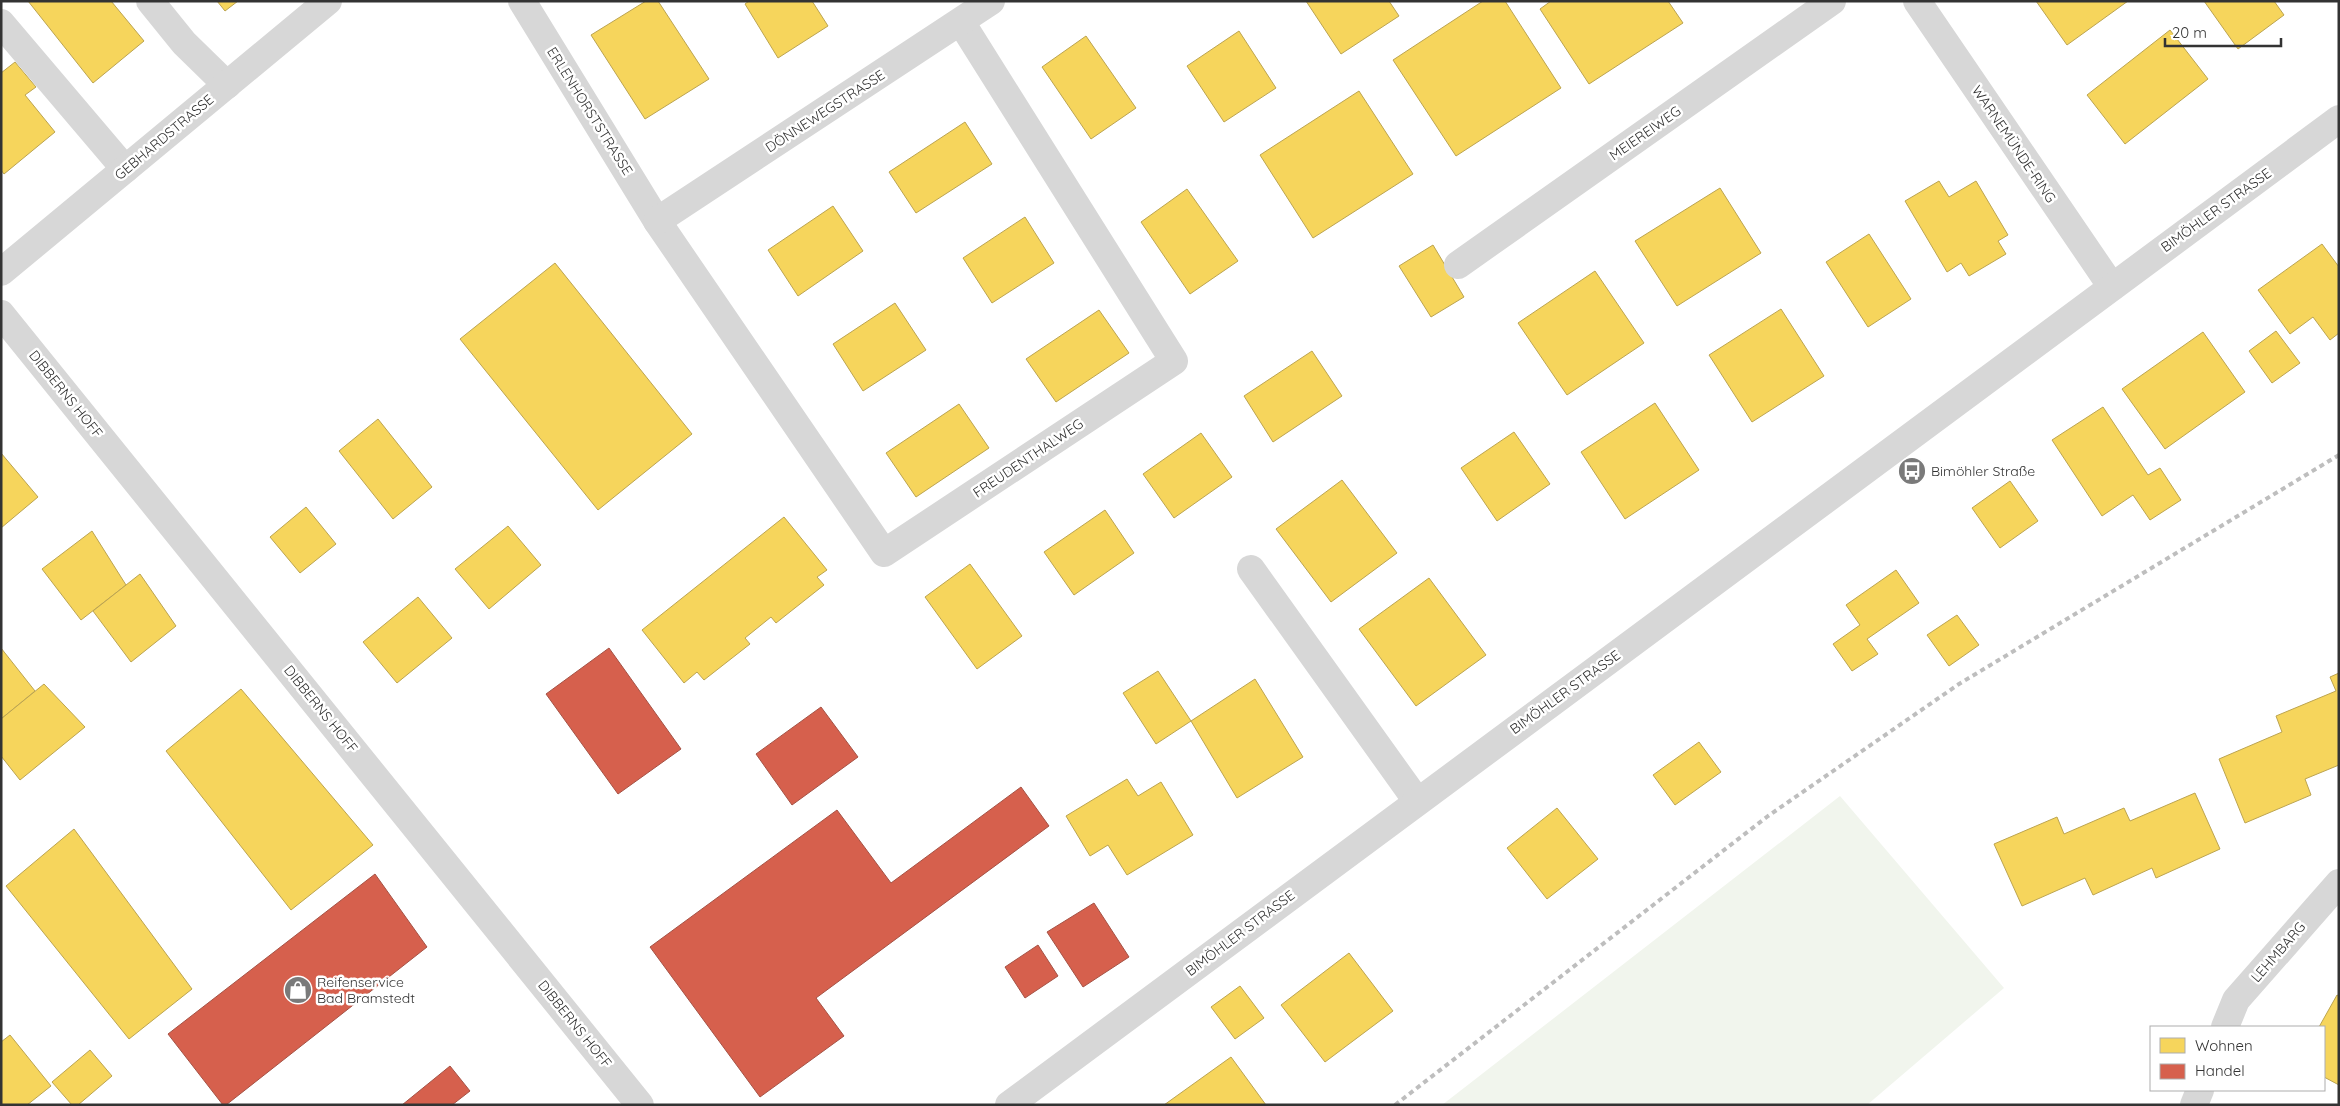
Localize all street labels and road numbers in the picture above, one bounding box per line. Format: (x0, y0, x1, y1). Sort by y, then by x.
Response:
street label: ERLENHORSTSTRASSE (543, 44, 637, 179)
street label: DÖNNEWEGSTRASSE (762, 66, 888, 156)
street label: WARNEMÜNDE-RING (1968, 82, 2060, 206)
street label: GEBHARDSTRASSE (111, 90, 217, 184)
street label: MEIEREIWEG (1606, 102, 1684, 164)
street label: BIMÖHLER STRASSE (2157, 164, 2275, 256)
street label: DIBBERNS HOFF (25, 346, 107, 442)
street label: FREUDENTHALWEG (969, 414, 1087, 502)
street label: BIMÖHLER STRASSE (1506, 646, 1624, 738)
street label: DIBBERNS HOFF (280, 661, 362, 757)
street label: BIMÖHLER STRASSE (1182, 886, 1298, 980)
street label: LEHMBARG (2247, 918, 2309, 986)
street label: DIBBERNS HOFF (534, 976, 616, 1072)

